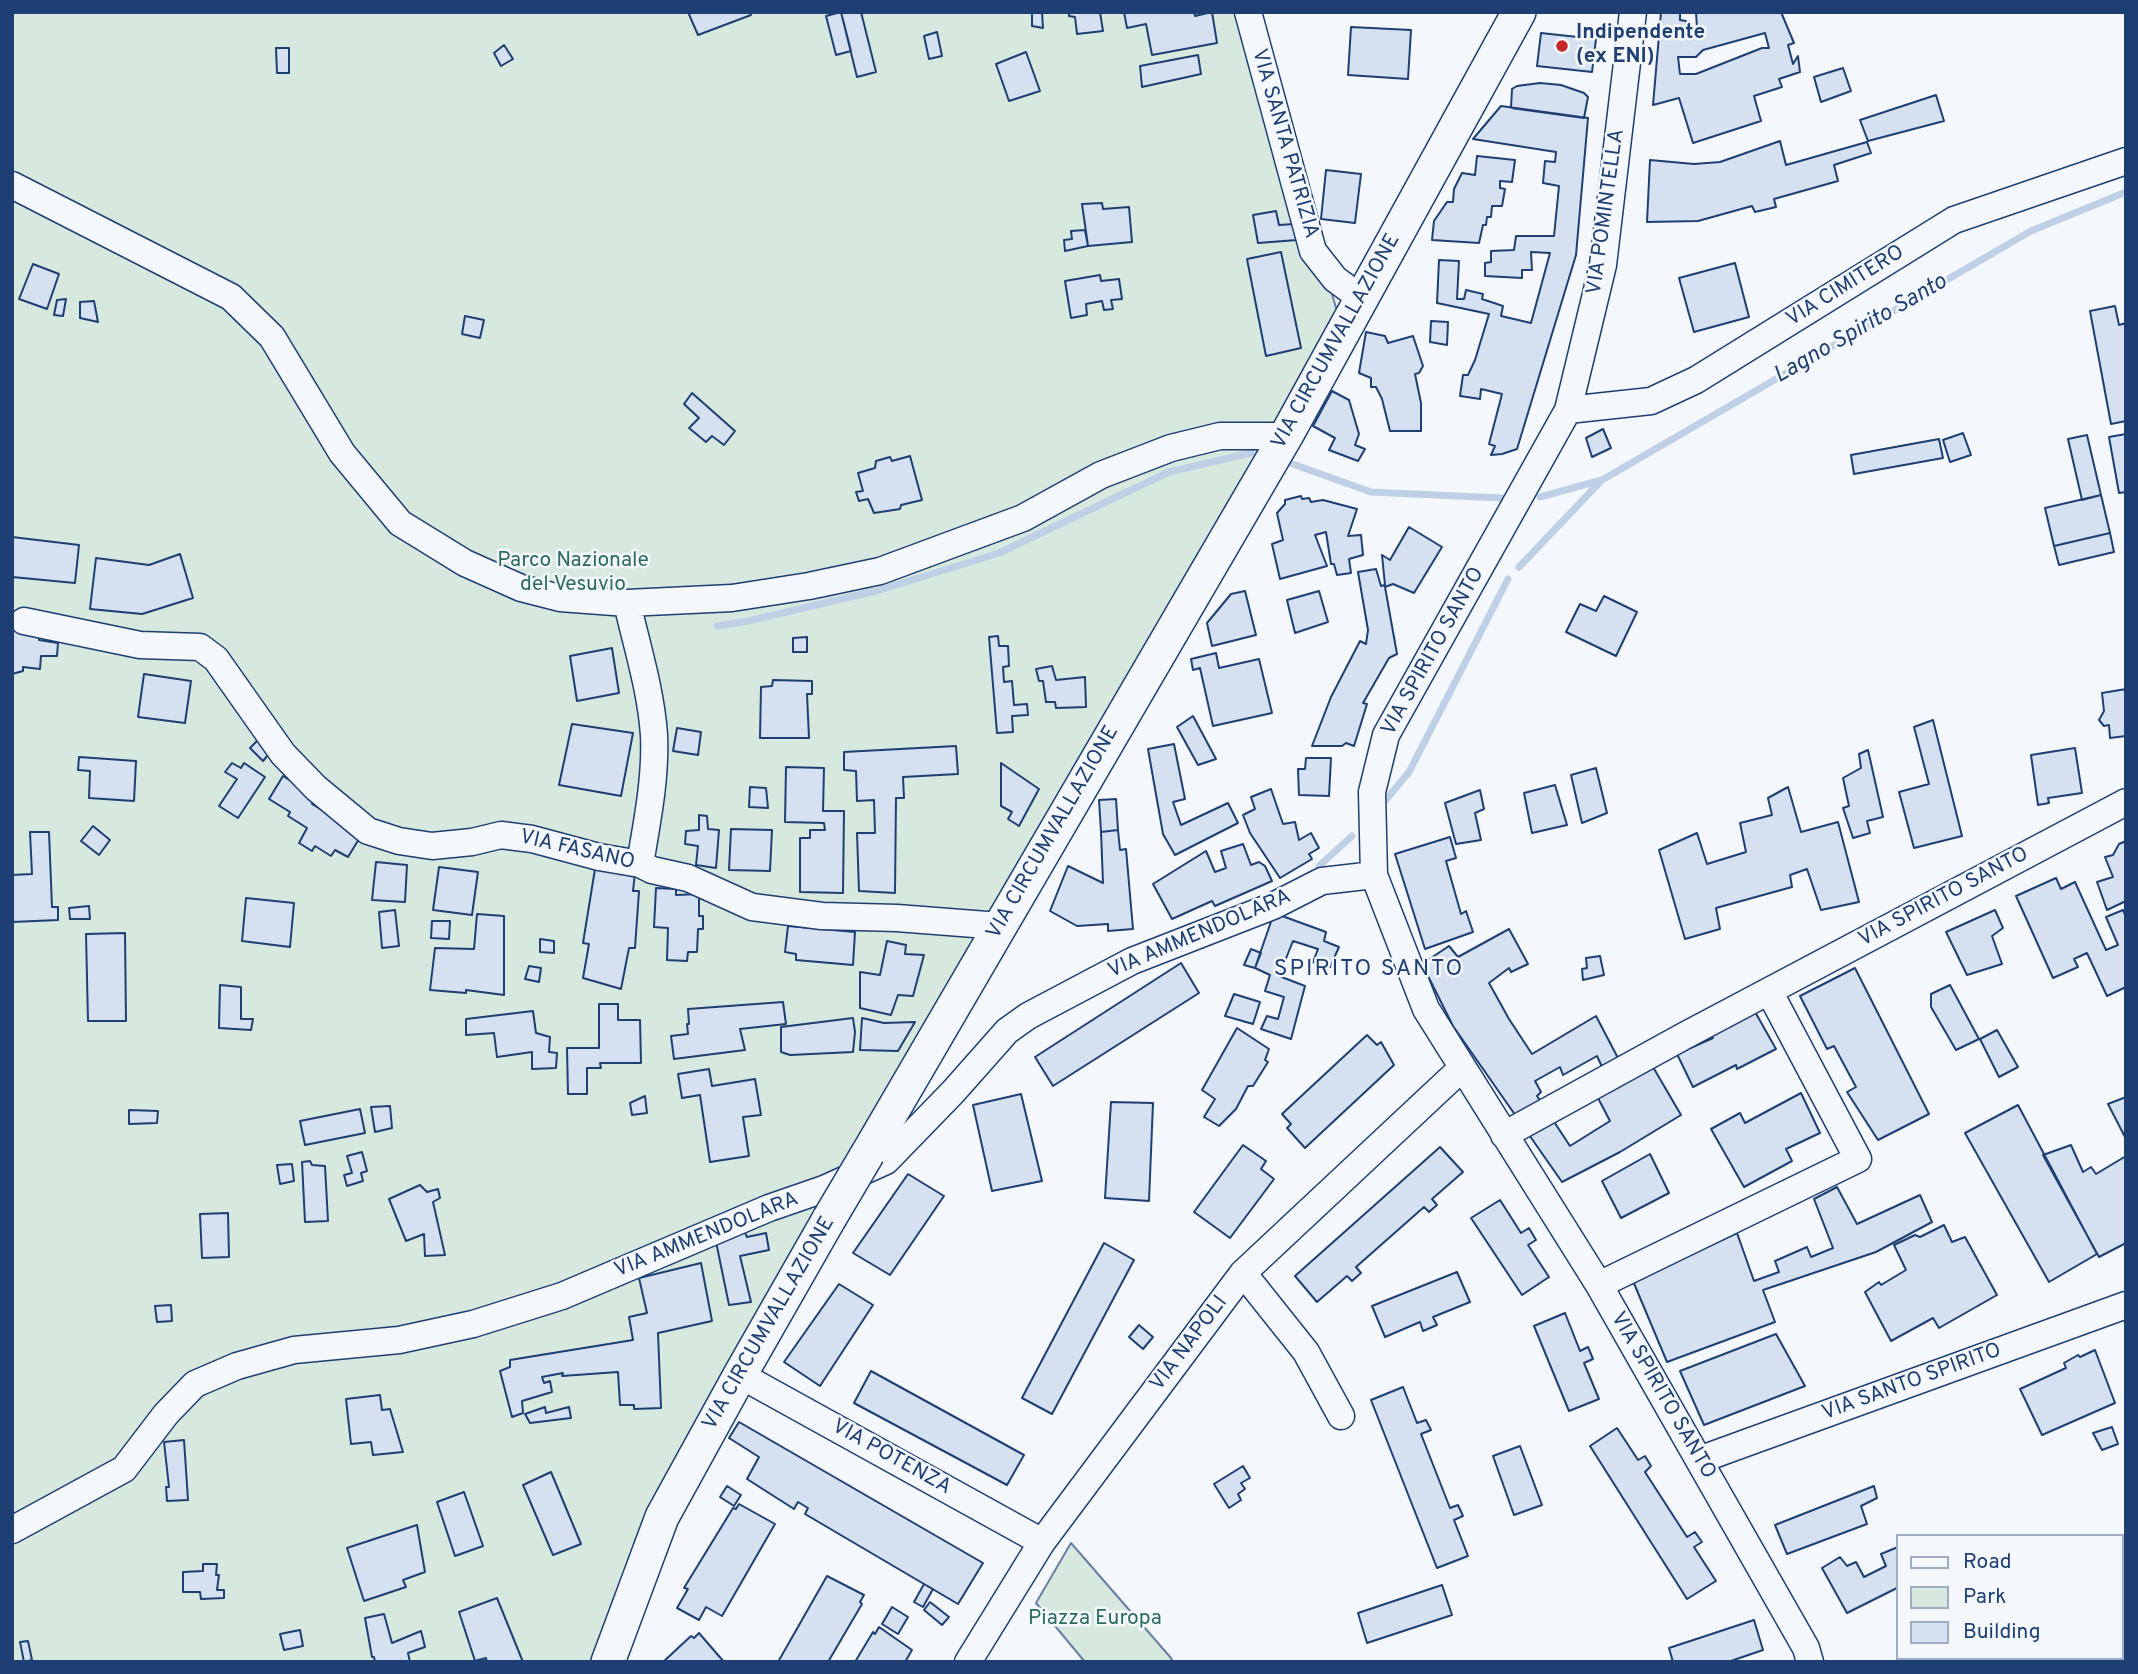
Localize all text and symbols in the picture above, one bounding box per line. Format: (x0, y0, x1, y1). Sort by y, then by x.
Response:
place label: Indipendente (ex ENI) (1576, 21, 1705, 71)
marker: Indipendente (ex ENI) (1554, 38, 1570, 54)
street label: VIA SANTA PATRIZIA (1245, 46, 1323, 242)
street label: VIA POMINTELLA (1583, 128, 1631, 296)
street label: VIA CIRCUMVALLAZIONE (1267, 230, 1407, 454)
street label: VIA CIMITERO (1782, 241, 1910, 333)
water label: Lagno Spirito Santo (1769, 269, 1953, 391)
park label: Parco Nazionale del Vesuvio (497, 549, 649, 599)
street label: VIA SPIRITO SANTO (1377, 563, 1491, 741)
street label: VIA CIRCUMVALLAZIONE (983, 722, 1125, 944)
street label: VIA FASANO (517, 826, 637, 876)
street label: VIA SPIRITO SANTO (1855, 843, 2033, 953)
street label: VIA AMMENDOLARA (1105, 885, 1295, 985)
district label: SPIRITO SANTO (1275, 956, 1463, 984)
street label: VIA AMMENDOLARA (611, 1188, 803, 1284)
street label: VIA CIRCUMVALLAZIONE (699, 1213, 841, 1435)
street label: VIA NAPOLI (1146, 1291, 1234, 1397)
street label: VIA SPIRITO SANTO (1604, 1308, 1720, 1484)
street label: VIA SANTO SPIRITO (1819, 1339, 2005, 1427)
street label: VIA POTENZA (827, 1415, 955, 1501)
legend (1896, 1534, 2124, 1660)
text: Road (1963, 1549, 2012, 1576)
text: Park (1963, 1584, 2006, 1611)
park label: Piazza Europa (1028, 1607, 1162, 1633)
text: Building (1963, 1619, 2041, 1646)

